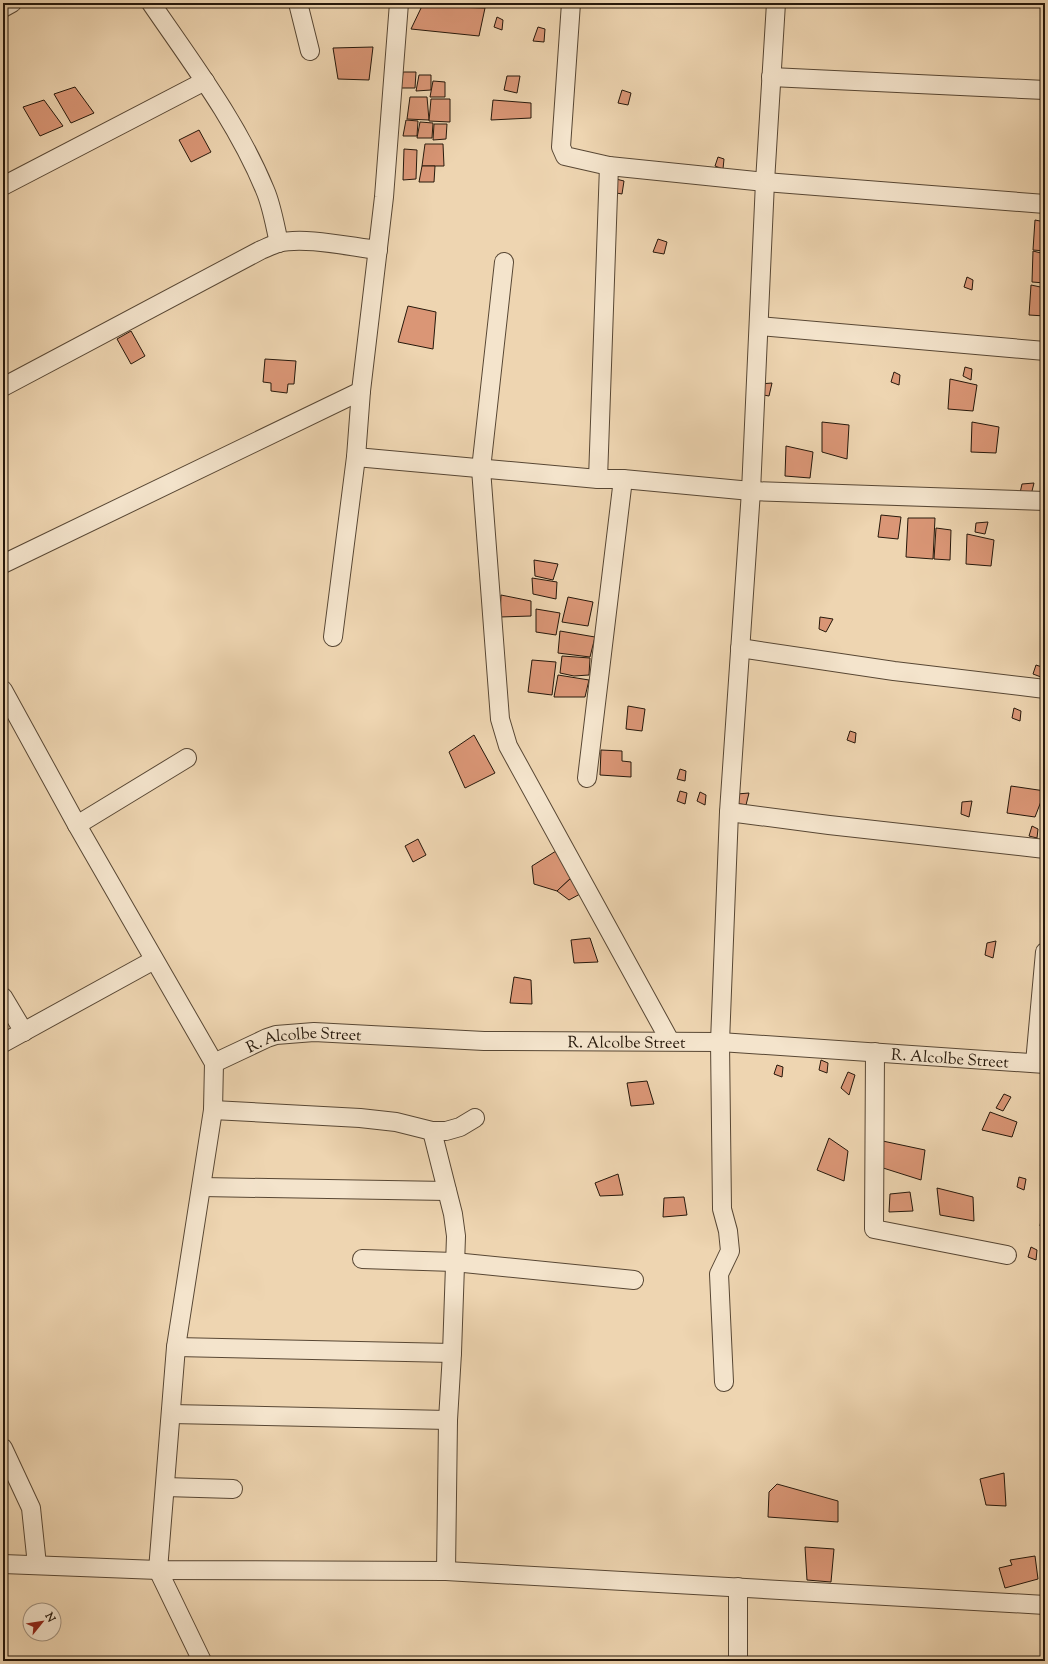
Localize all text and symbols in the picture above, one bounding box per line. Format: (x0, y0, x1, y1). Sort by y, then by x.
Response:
street label: R. Alcolbe Street (243, 1023, 363, 1060)
street label: R. Alcolbe Street (568, 1032, 686, 1056)
street label: R. Alcolbe Street (890, 1045, 1010, 1076)
north arrow (22, 1602, 62, 1642)
text: N (40, 1609, 59, 1625)

